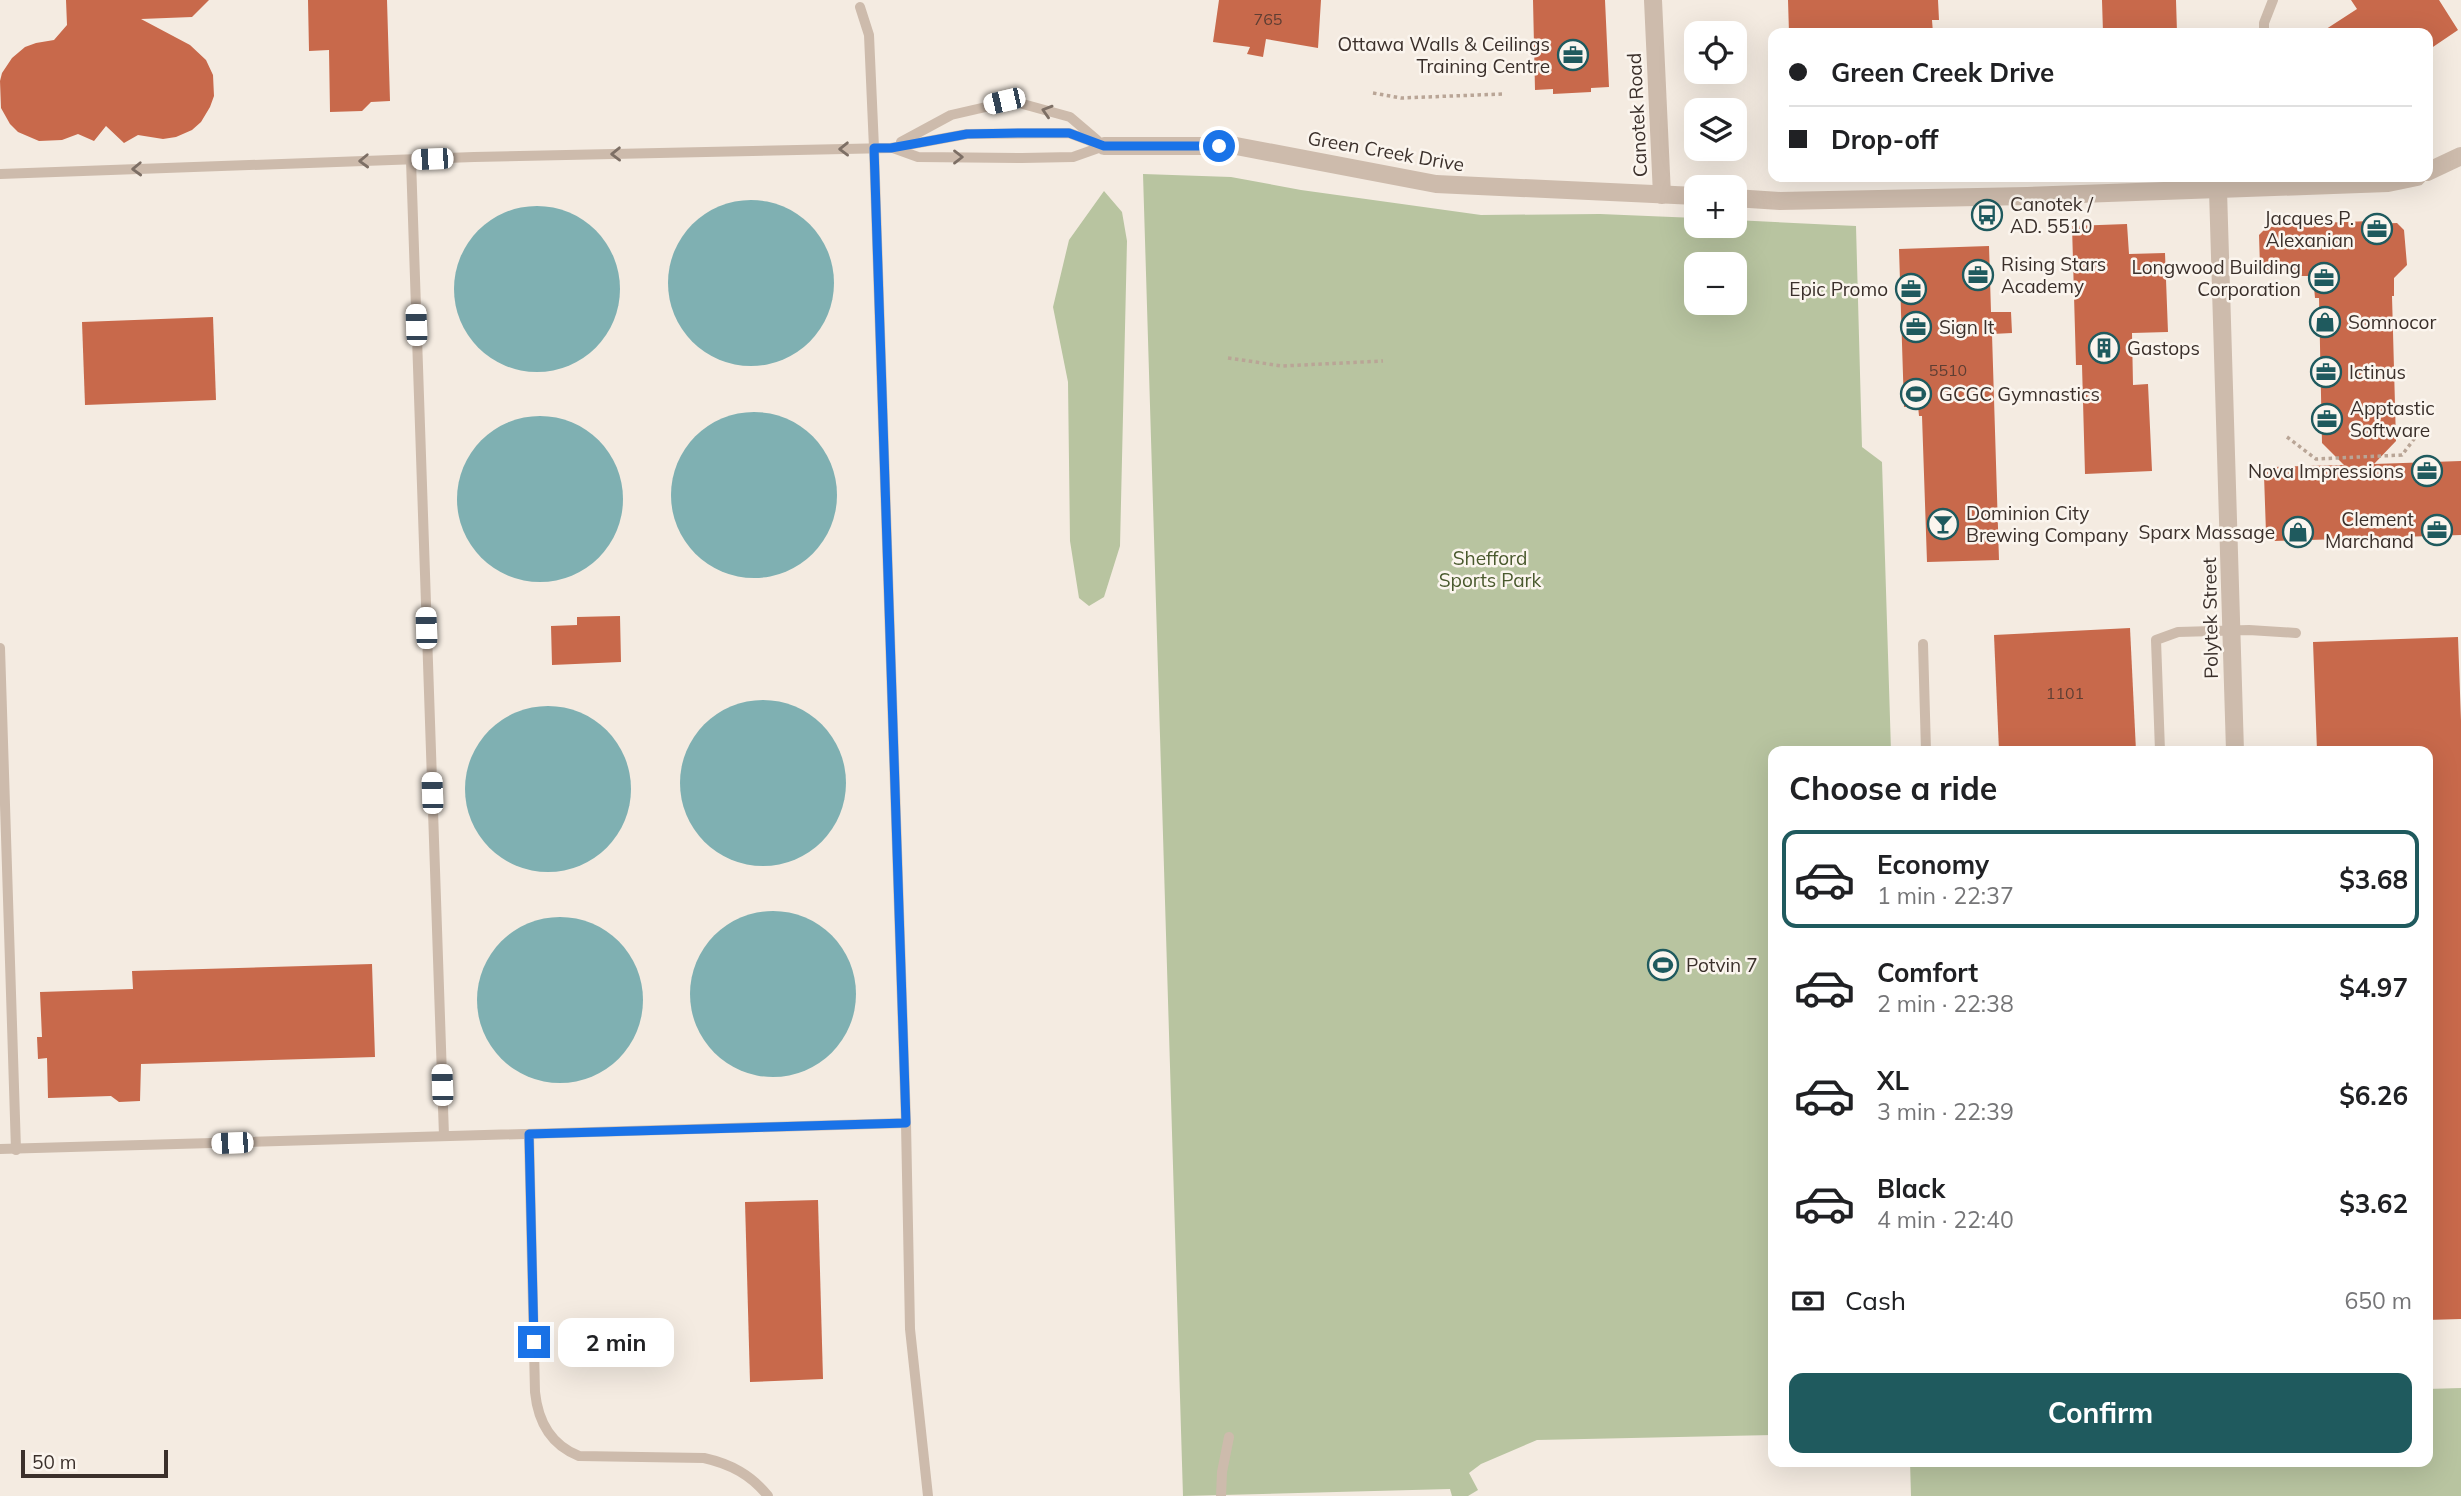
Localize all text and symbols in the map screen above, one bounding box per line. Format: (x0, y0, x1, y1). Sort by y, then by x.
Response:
house number: 765 (1254, 9, 1282, 29)
map controls (1684, 21, 1747, 315)
button: locate (1684, 21, 1747, 84)
place label: Ottawa Walls & Ceilings Training Centre (1337, 32, 1550, 78)
office icon: Ottawa Walls & Ceilings Training Centre (1556, 38, 1590, 72)
street label: Canotek Road (1622, 52, 1652, 178)
text: Green Creek Drive (1831, 56, 2054, 89)
car (982, 86, 1027, 116)
button: layers (1684, 98, 1747, 161)
one-way arrow (1042, 104, 1054, 119)
text: Drop-off (1831, 123, 1938, 156)
street label: Green Creek Drive (1306, 125, 1466, 177)
route start (1203, 130, 1235, 162)
one-way arrow (838, 141, 849, 156)
one-way arrow (610, 146, 621, 162)
car (411, 148, 454, 170)
one-way arrow (953, 149, 964, 165)
one-way arrow (359, 154, 370, 169)
one-way arrow (131, 161, 142, 176)
button: + (1684, 175, 1747, 238)
place label: Canotek / AD. 5510 (2010, 192, 2094, 238)
bus stop icon: Canotek / AD. 5510 (1970, 198, 2004, 232)
place label: Jacques P. Alexanian (2264, 206, 2354, 252)
office icon: Jacques P. Alexanian (2360, 212, 2394, 246)
button: − (1684, 252, 1747, 315)
place label: Rising Stars Academy (2001, 252, 2106, 298)
place label: Longwood Building Corporation (2131, 255, 2301, 301)
office icon: Rising Stars Academy (1961, 258, 1995, 292)
office icon: Longwood Building Corporation (2307, 261, 2341, 295)
office icon: Epic Promo (1894, 272, 1928, 306)
place label: Epic Promo (1789, 277, 1888, 301)
car (405, 304, 428, 346)
shop icon: Somnocor (2308, 305, 2342, 339)
office icon: Sign It (1899, 310, 1933, 344)
place label: Somnocor (2348, 310, 2436, 334)
place label: Sign It (1939, 315, 1995, 339)
building icon: Gastops (2087, 331, 2121, 365)
place label: Gastops (2127, 336, 2200, 360)
office icon: Ictinus (2309, 355, 2343, 389)
house number: 5510 (1929, 360, 1967, 380)
place label: Ictinus (2349, 360, 2406, 384)
sports icon: GCGC Gymnastics (1899, 377, 1933, 411)
place label: GCGC Gymnastics (1939, 382, 2100, 406)
place label: Apptastic Software (2350, 396, 2435, 442)
office icon: Apptastic Software (2310, 402, 2344, 436)
office icon: Nova Impressions (2410, 454, 2444, 488)
place label: Nova Impressions (2248, 459, 2404, 483)
place label: Dominion City Brewing Company (1966, 501, 2128, 547)
bar icon: Dominion City Brewing Company (1926, 507, 1960, 541)
place label: Clement Marchand (2325, 507, 2414, 553)
office icon: Clement Marchand (2420, 513, 2454, 547)
shop icon: Sparx Massage (2281, 515, 2315, 549)
place label: Sparx Massage (2139, 520, 2275, 544)
park label: Shefford Sports Park (1439, 546, 1541, 592)
street label: Polytek Street (2197, 557, 2223, 679)
car (415, 607, 438, 649)
house number: 1101 (2046, 683, 2084, 703)
text: Choose a ride (1789, 768, 1997, 808)
car (421, 772, 444, 814)
icon: car (1793, 848, 1856, 911)
text: Economy (1877, 848, 1989, 881)
text: $3.68 (2339, 863, 2408, 896)
text: 1 min · 22:37 (1877, 881, 2014, 910)
sports icon: Potvin 7 (1646, 948, 1680, 982)
place label: Potvin 7 (1686, 953, 1758, 977)
icon: car (1793, 956, 1856, 1019)
text: Comfort (1877, 956, 1978, 989)
text: $4.97 (2339, 971, 2408, 1004)
text: 2 min · 22:38 (1877, 989, 2014, 1018)
car (431, 1064, 454, 1106)
icon: car (1793, 1064, 1856, 1127)
text: XL (1877, 1064, 1909, 1097)
text: $6.26 (2339, 1079, 2408, 1112)
text: 3 min · 22:39 (1877, 1097, 2014, 1126)
car (211, 1132, 254, 1154)
icon: car (1793, 1172, 1856, 1235)
text: Black (1877, 1172, 1945, 1205)
text: $3.62 (2339, 1187, 2408, 1220)
text: 4 min · 22:40 (1877, 1205, 2014, 1234)
icon: cash (1789, 1282, 1827, 1320)
text: Cash (1845, 1284, 1906, 1317)
text: 650 m (2344, 1286, 2412, 1315)
callout: 2 min (558, 1318, 674, 1366)
route end (518, 1326, 550, 1358)
text: 2 min (586, 1328, 646, 1357)
button: Confirm (1789, 1373, 2412, 1453)
scale bar (21, 1447, 168, 1479)
text: 50 m (32, 1450, 76, 1474)

